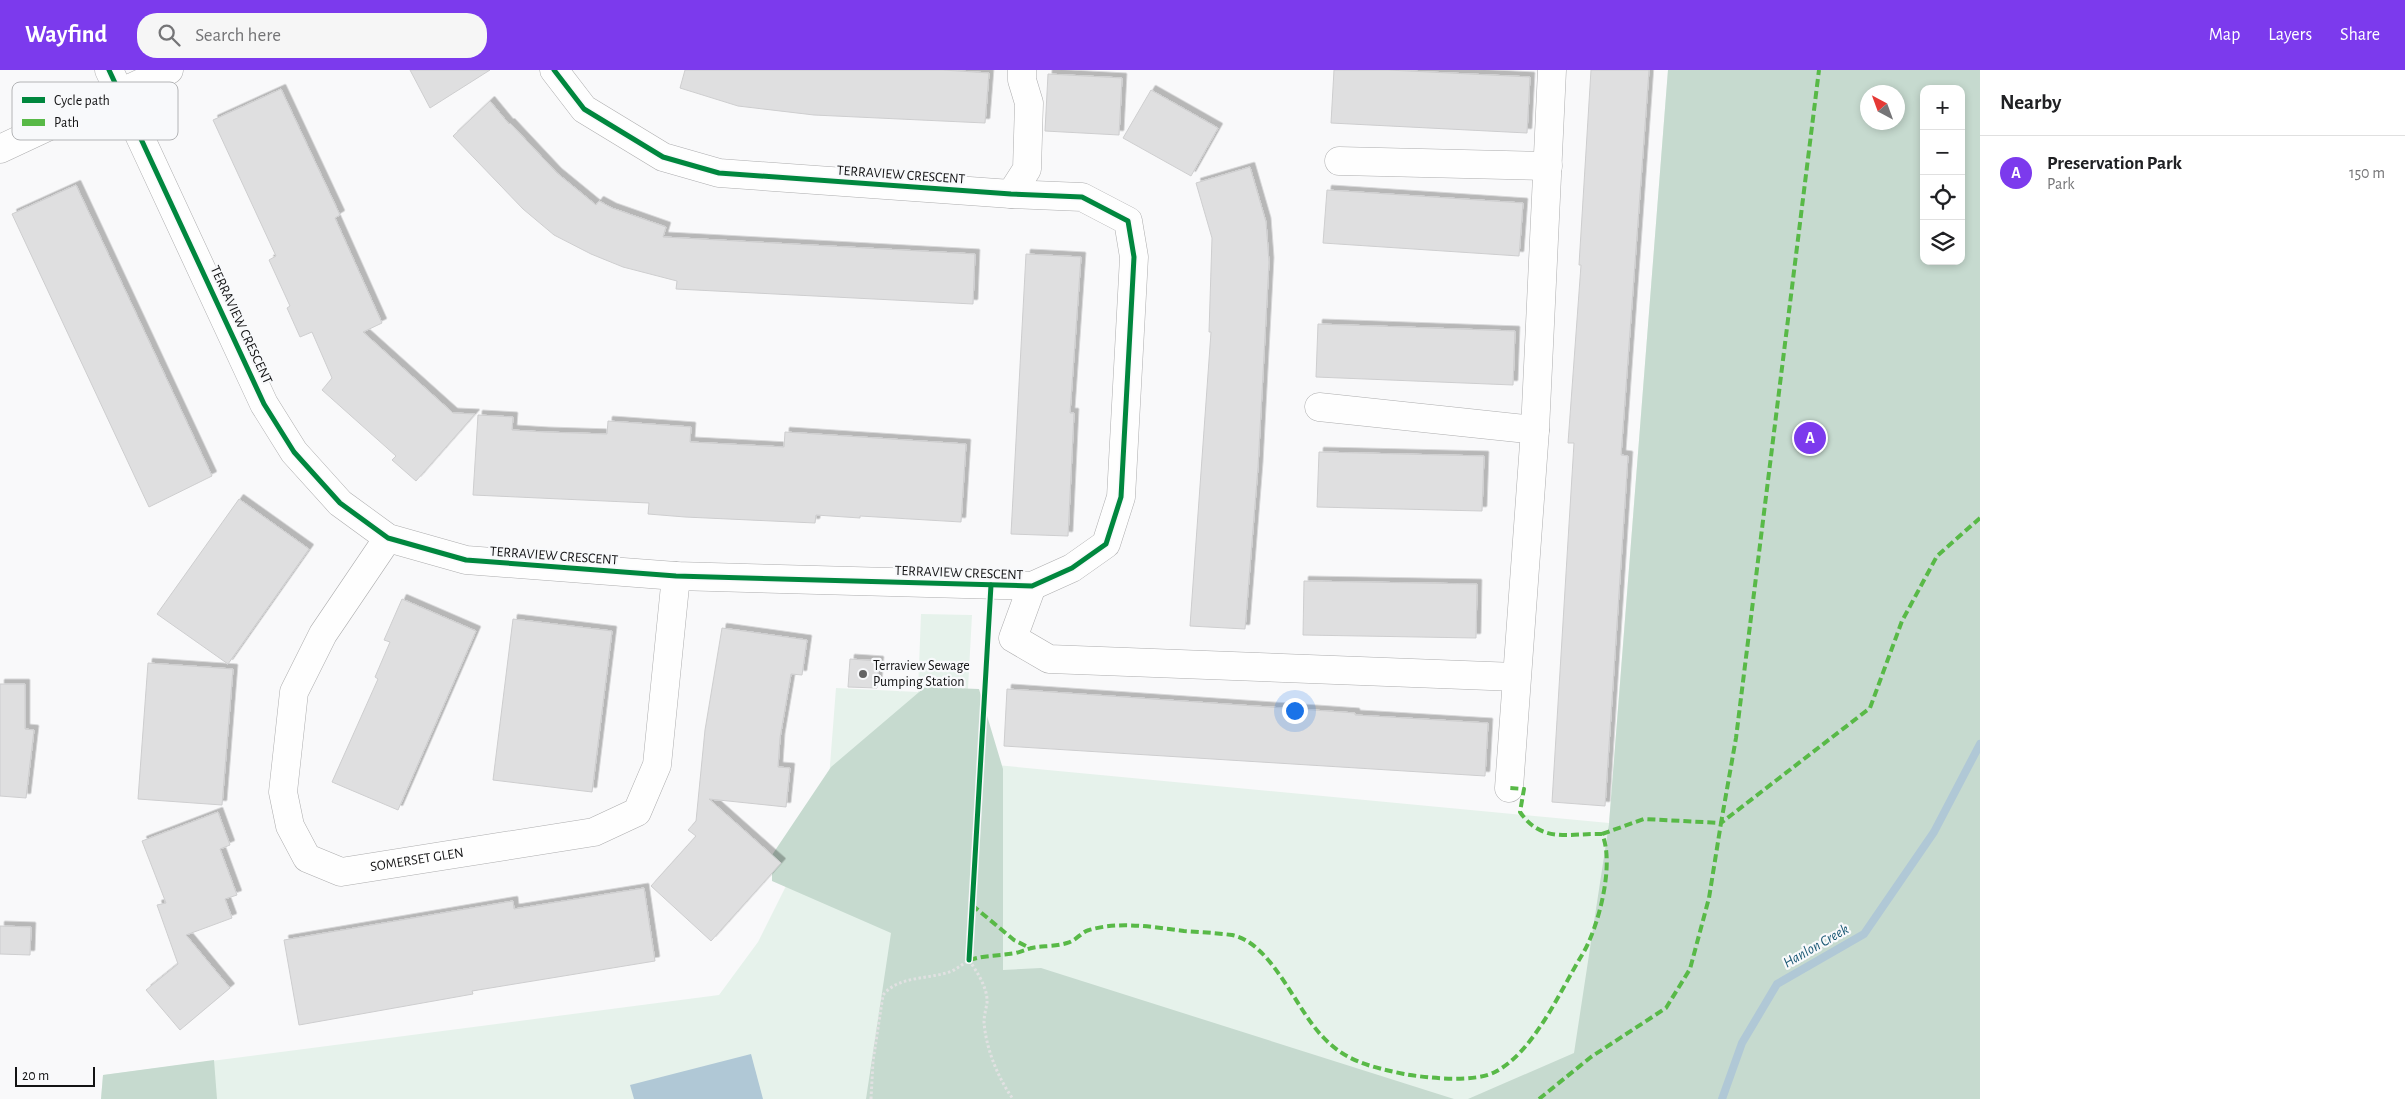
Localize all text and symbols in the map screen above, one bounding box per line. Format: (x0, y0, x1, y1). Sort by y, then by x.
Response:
search box (137, 13, 487, 58)
icon: search (155, 21, 183, 49)
text: Wayfind (25, 23, 107, 47)
text: Search here (195, 26, 281, 45)
text: Map (2209, 26, 2240, 44)
text: Layers (2268, 26, 2312, 44)
text: Share (2340, 26, 2380, 44)
legend (12, 82, 178, 140)
north arrow (1860, 85, 1905, 130)
map controls (1920, 85, 1965, 265)
button: + (1920, 85, 1965, 130)
text: Nearby (2000, 92, 2061, 113)
text: Cycle path (54, 94, 110, 108)
text: Path (54, 116, 79, 130)
button: − (1920, 130, 1965, 175)
text: Preservation Park (2047, 154, 2182, 173)
street label: TERRAVIEW CRESCENT (836, 164, 966, 186)
text: A (2011, 165, 2021, 181)
text: 150 m (2349, 165, 2385, 181)
button: locate (1920, 175, 1965, 220)
text: Park (2047, 176, 2075, 192)
button: layers (1920, 220, 1965, 265)
street label: TERRAVIEW CRESCENT (207, 264, 275, 386)
pin: A (1794, 419, 1826, 457)
street label: TERRAVIEW CRESCENT (489, 545, 619, 567)
street label: TERRAVIEW CRESCENT (894, 564, 1024, 582)
place label: Terraview Sewage Pumping Station (873, 659, 970, 689)
marker: Terraview Sewage Pumping Station (857, 668, 869, 680)
your location (1282, 698, 1308, 724)
street label: SOMERSET GLEN (369, 846, 465, 874)
water label: Hanlon Creek (1781, 921, 1851, 971)
scale bar (15, 1064, 95, 1087)
text: 20 m (22, 1069, 49, 1083)

